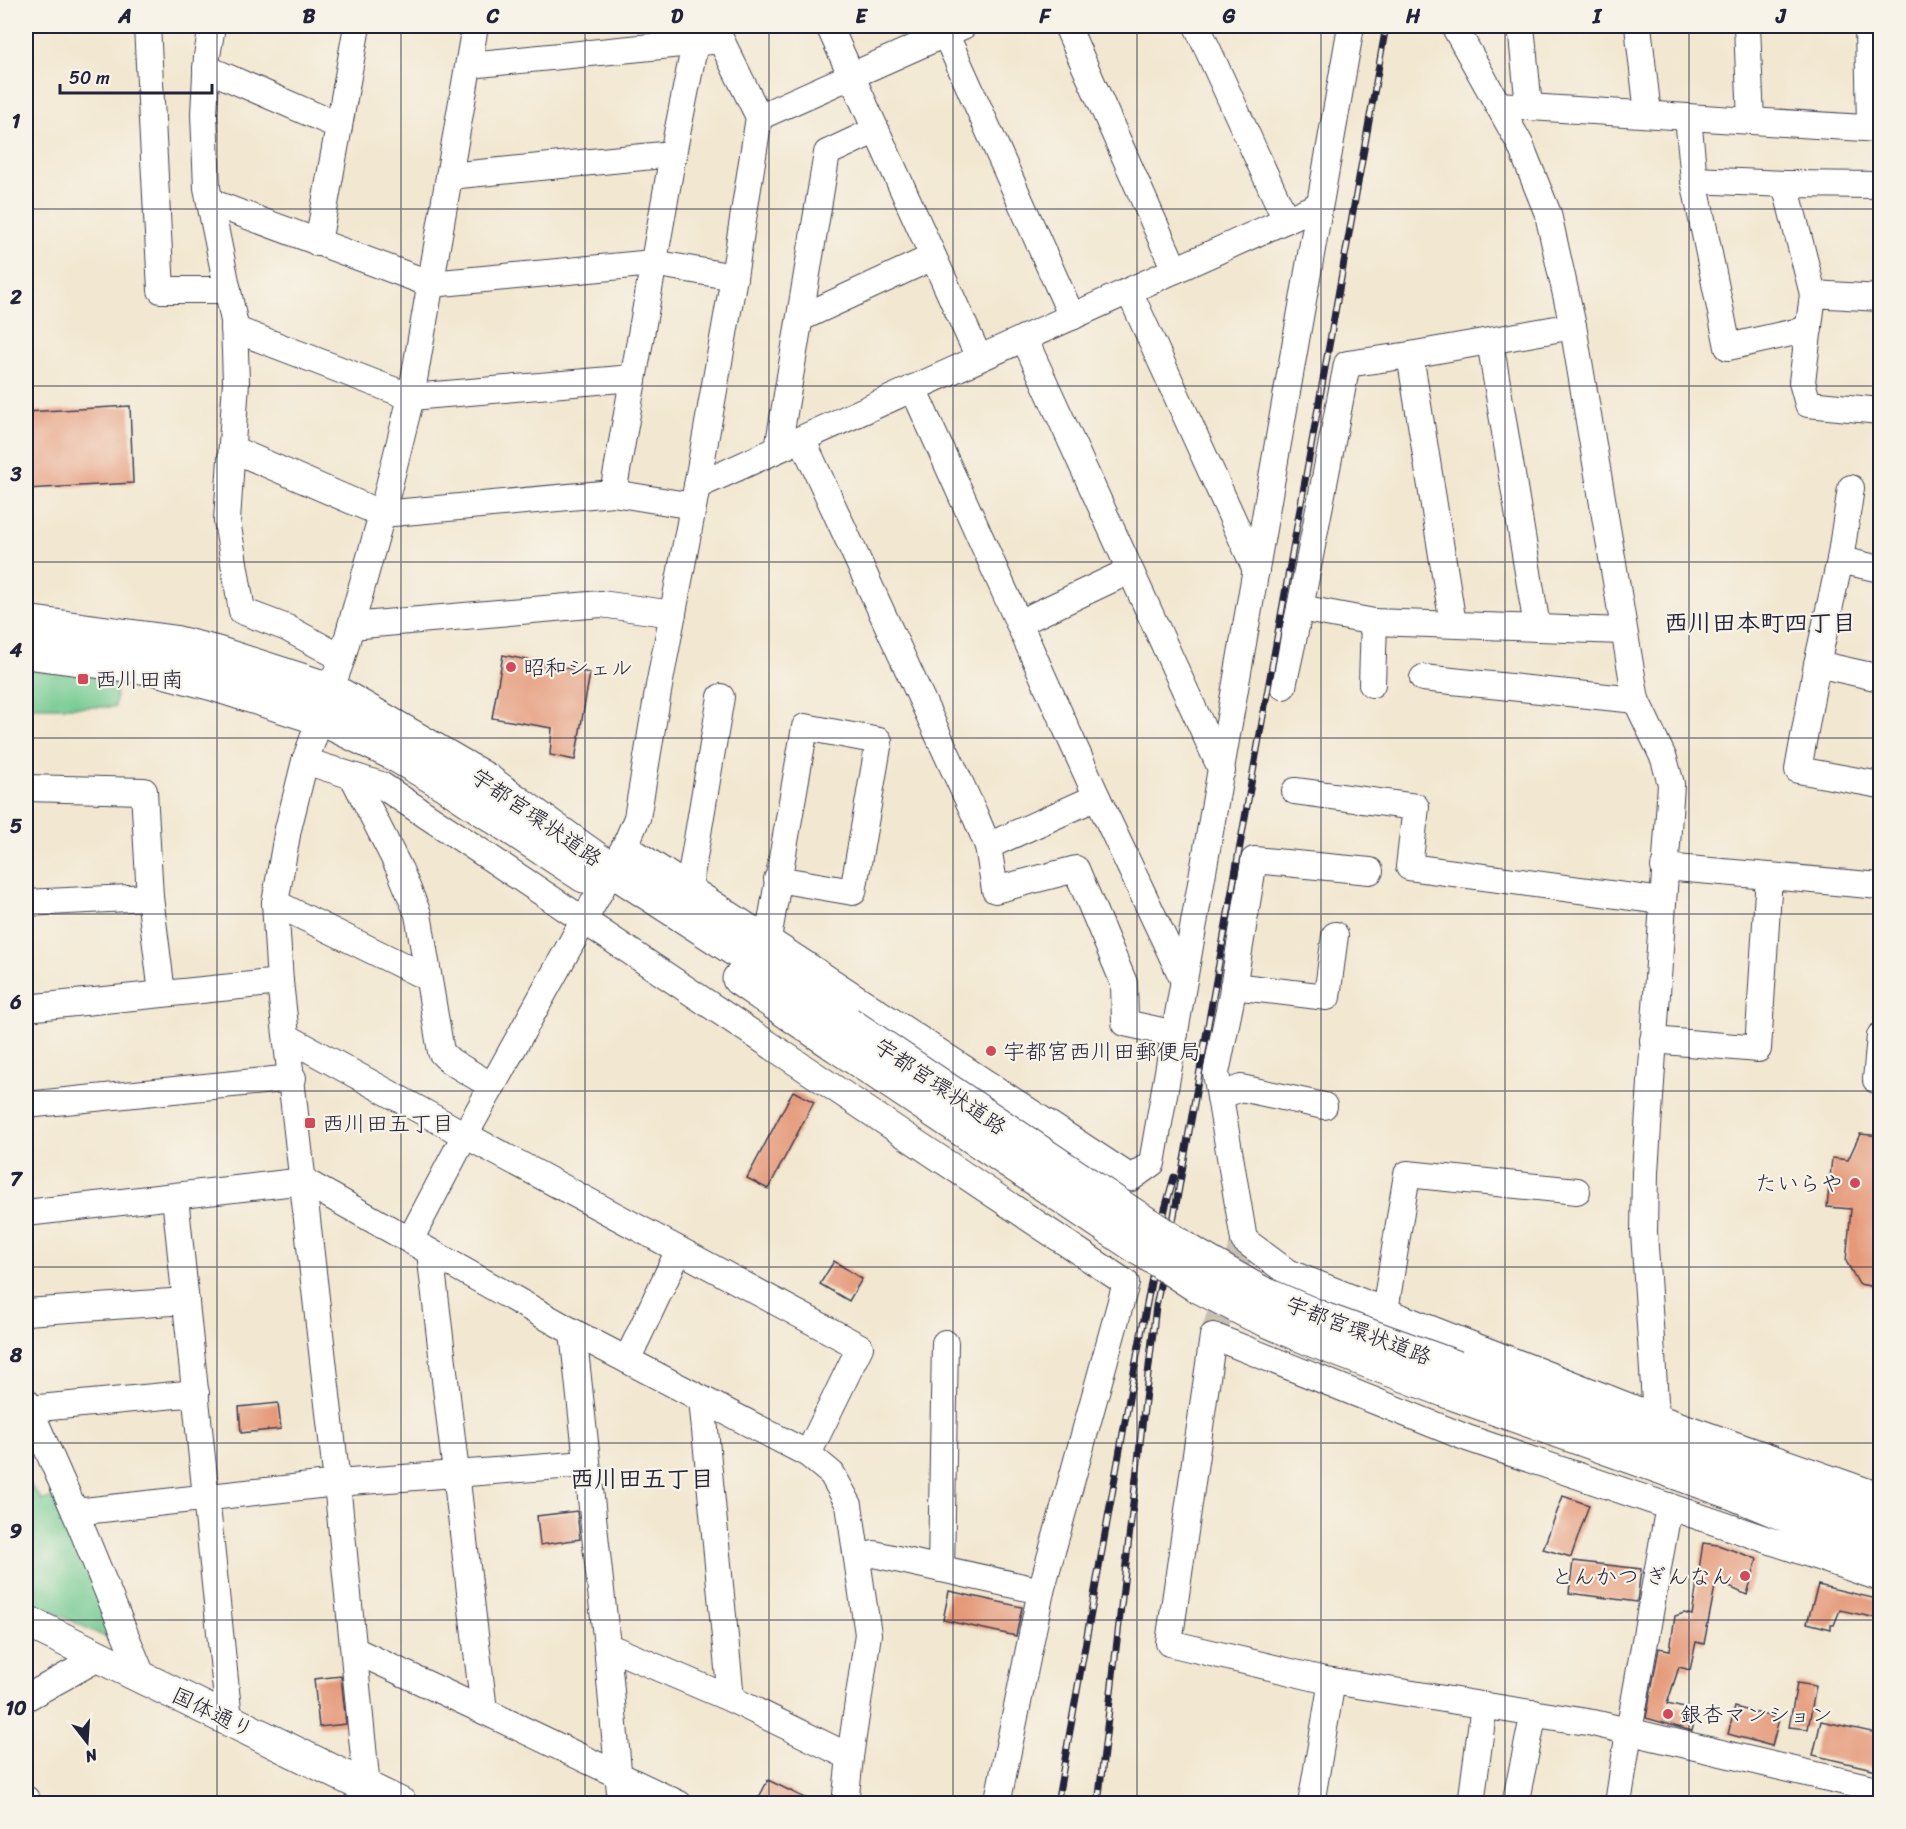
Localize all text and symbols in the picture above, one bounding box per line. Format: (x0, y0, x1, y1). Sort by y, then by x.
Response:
text: A (117, 0, 132, 34)
text: B (303, 0, 316, 34)
text: C (486, 0, 500, 34)
text: D (671, 0, 684, 34)
text: E (855, 0, 868, 34)
text: F (1039, 0, 1052, 34)
text: G (1222, 0, 1236, 34)
text: H (1405, 0, 1421, 34)
text: I (1592, 0, 1603, 34)
text: J (1775, 0, 1787, 34)
scale bar (60, 57, 212, 95)
text: 50 m (69, 62, 110, 94)
text: 1 (12, 104, 21, 139)
text: 2 (9, 280, 22, 315)
text: 3 (10, 457, 22, 492)
district label: 西川田本町四丁目 (1664, 602, 1856, 644)
text: 4 (9, 633, 23, 668)
place label: 昭和シェル (523, 648, 633, 687)
place label: 西川田南 (95, 660, 183, 699)
marker: 昭和シェル (504, 660, 518, 674)
marker: 西川田南 (76, 672, 90, 686)
street label: 宇都宮環状道路 (462, 757, 611, 878)
text: 5 (10, 809, 22, 844)
text: 6 (9, 985, 22, 1020)
street label: 宇都宮環状道路 (866, 1027, 1015, 1146)
place label: 宇都宮西川田郵便局 (1003, 1032, 1201, 1071)
marker: 宇都宮西川田郵便局 (984, 1044, 998, 1058)
place label: 西川田五丁目 (322, 1104, 454, 1143)
marker: 西川田五丁目 (303, 1116, 317, 1130)
text: 7 (10, 1162, 23, 1197)
place label: たいらや (1755, 1164, 1843, 1203)
marker: たいらや (1848, 1176, 1862, 1190)
street label: 宇都宮環状道路 (1280, 1285, 1438, 1376)
text: 8 (9, 1338, 23, 1373)
district label: 西川田五丁目 (570, 1458, 714, 1500)
text: 9 (10, 1514, 22, 1549)
place label: とんかつ ぎんなん (1551, 1557, 1733, 1596)
marker: とんかつ ぎんなん (1738, 1569, 1752, 1583)
street label: 国体通り (165, 1676, 261, 1749)
text: 10 (5, 1691, 27, 1726)
place label: 銀杏マンション (1680, 1695, 1833, 1734)
marker: 銀杏マンション (1661, 1707, 1675, 1721)
north arrow (57, 1712, 117, 1772)
text: N (81, 1740, 102, 1772)

